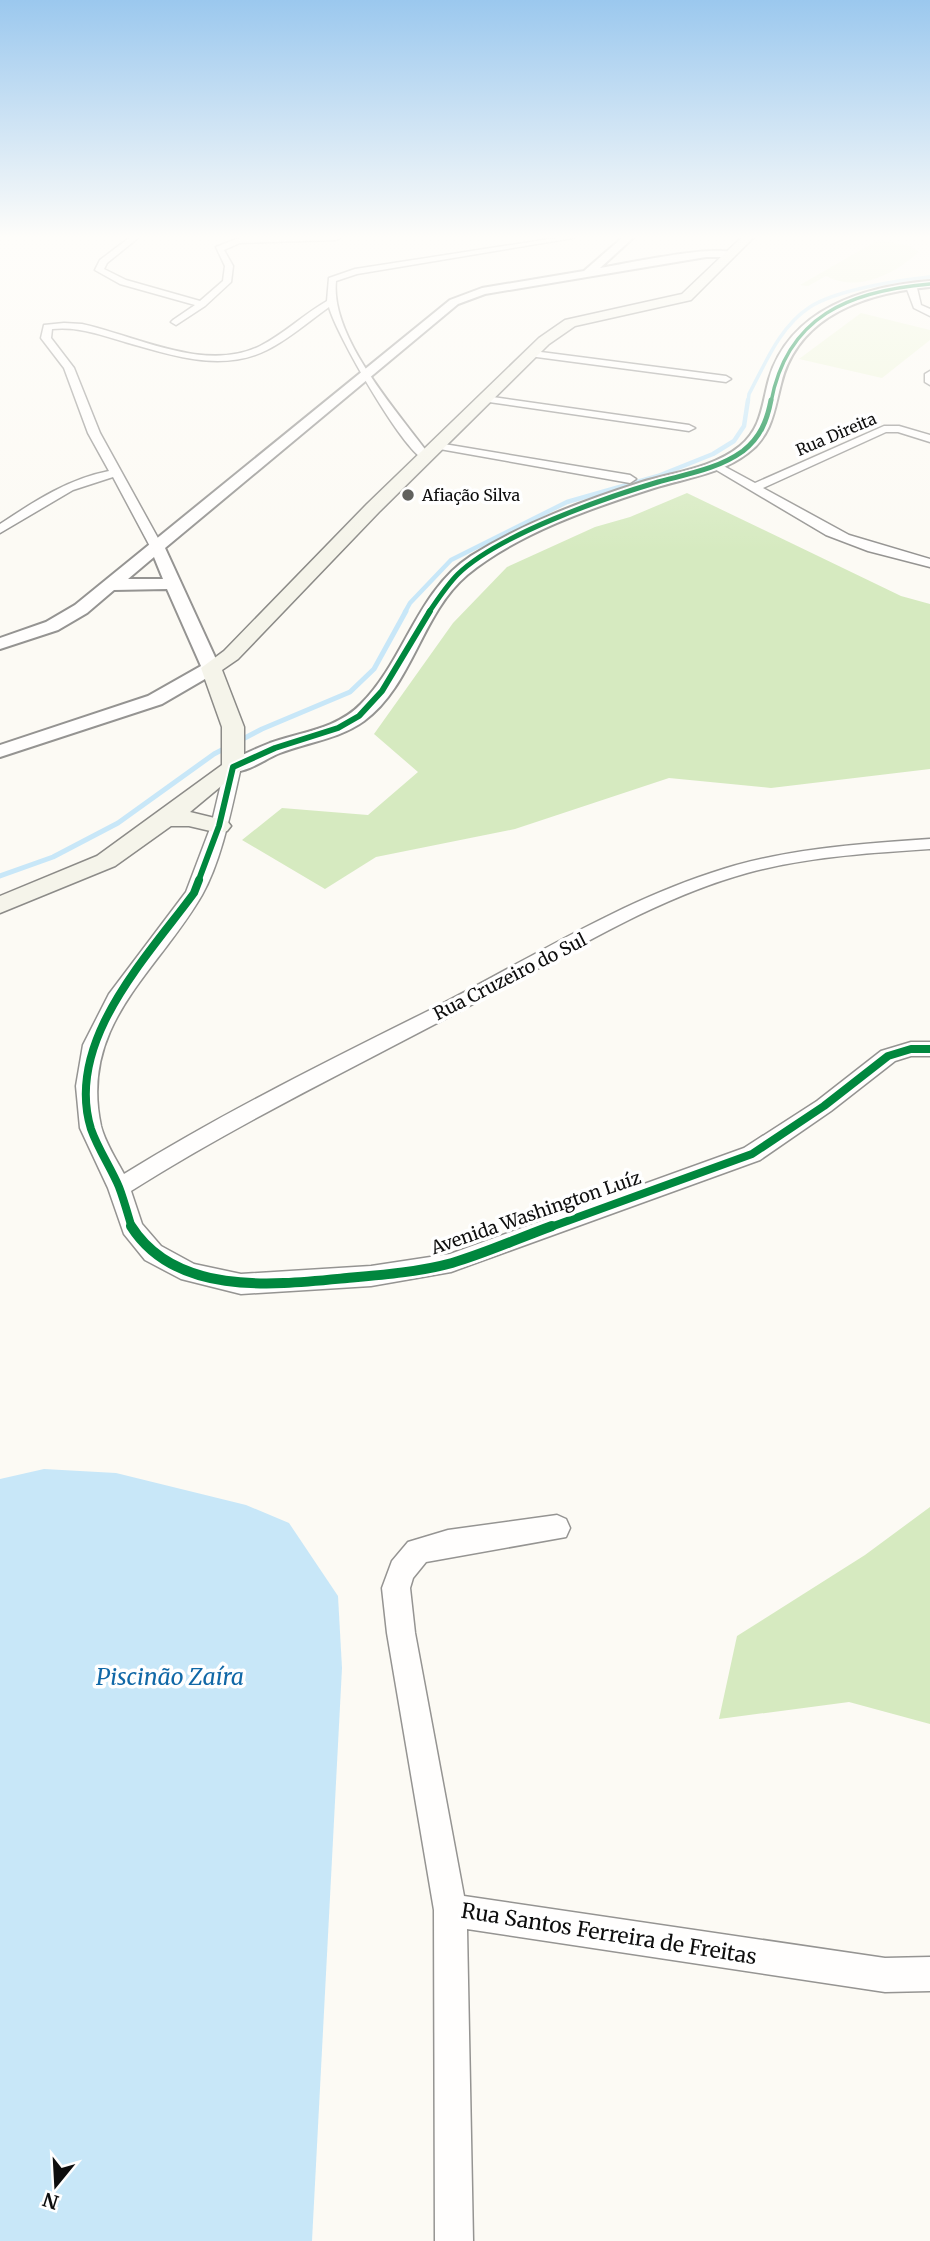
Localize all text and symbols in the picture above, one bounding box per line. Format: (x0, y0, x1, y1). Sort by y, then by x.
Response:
street label: Rua Direita (793, 408, 880, 460)
place label: Afiação Silva (421, 485, 520, 505)
marker: Afiação Silva (400, 487, 416, 503)
street label: Rua Cruzeiro do Sul (429, 928, 591, 1025)
street label: Avenida Washington Luíz (427, 1166, 644, 1260)
water label: Piscinão Zaíra (96, 1662, 244, 1691)
street label: Rua Santos Ferreira de Freitas (459, 1897, 759, 1970)
north arrow (21, 2150, 91, 2220)
text: N (40, 2187, 62, 2215)

